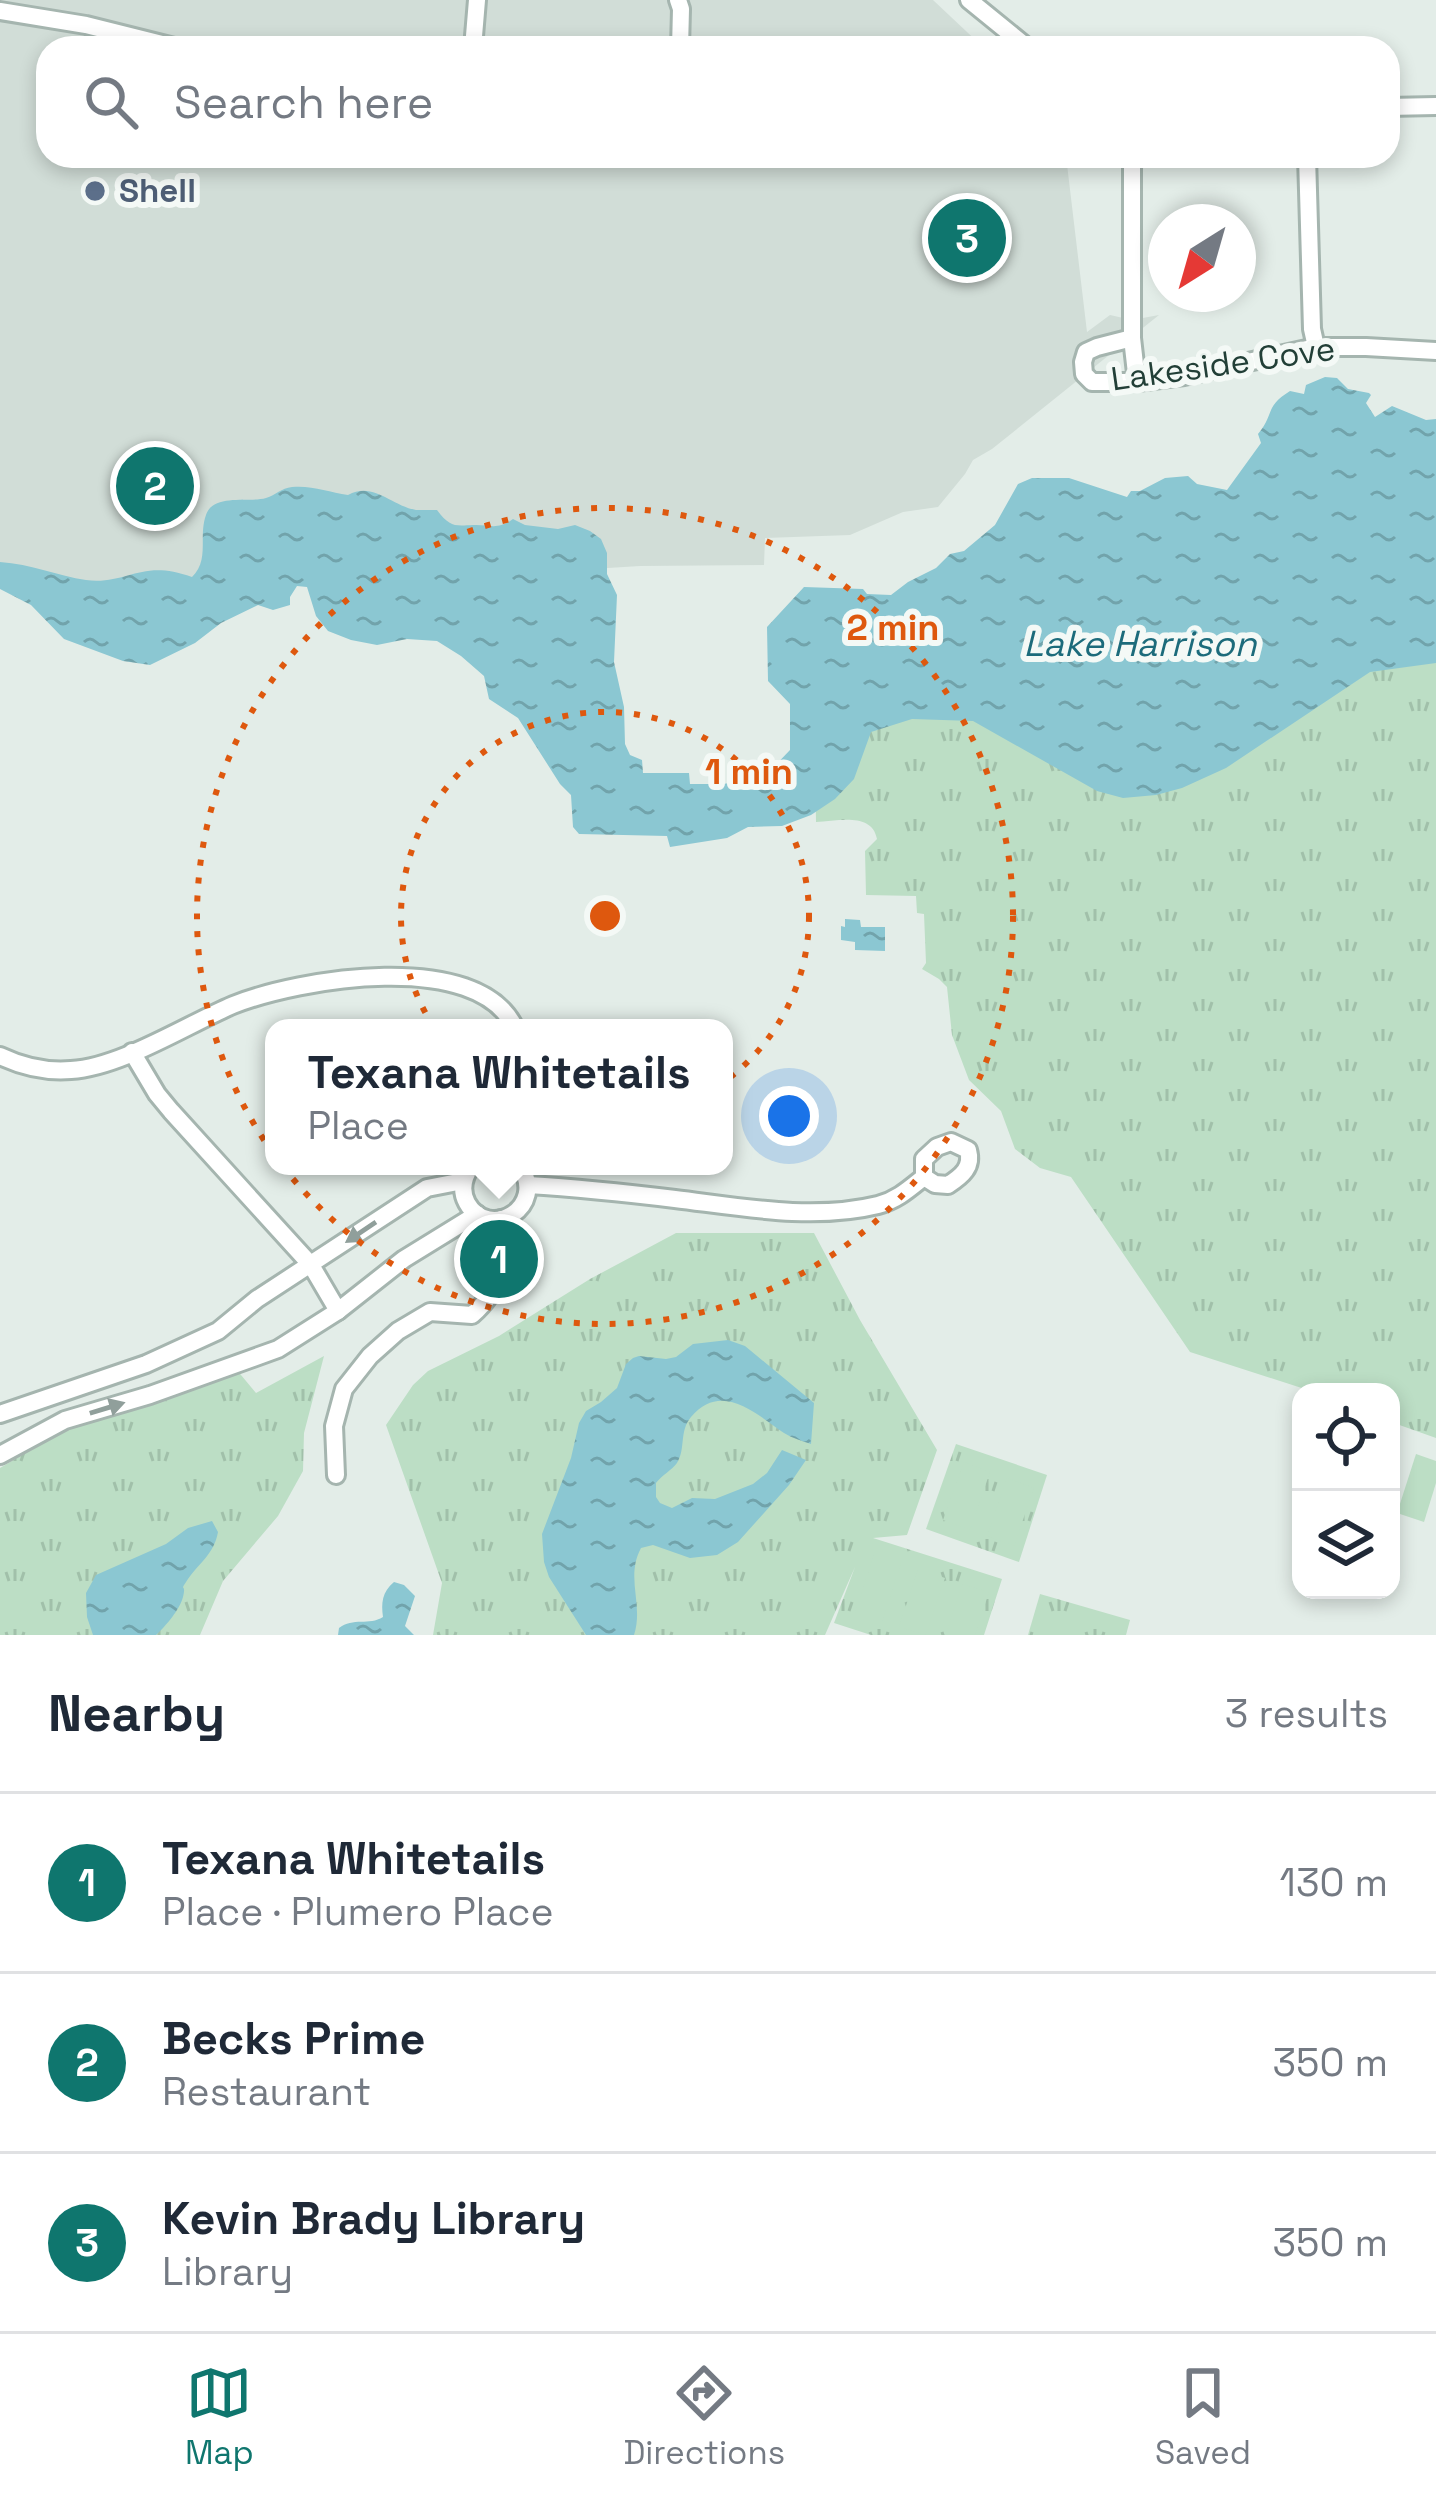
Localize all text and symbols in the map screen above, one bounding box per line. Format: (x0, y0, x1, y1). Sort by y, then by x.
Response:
search box (36, 36, 1400, 168)
icon: search (78, 69, 144, 135)
text: Search here (174, 74, 433, 131)
place label: Shell (119, 170, 196, 212)
marker: Shell (82, 178, 108, 204)
pin: 3 (928, 193, 1006, 283)
north arrow (1148, 204, 1256, 312)
street label: Lakeside Cove (1108, 327, 1338, 401)
pin: 2 (116, 441, 194, 531)
text: 2 min (846, 605, 940, 651)
water label: Lake Harrison (1024, 621, 1257, 667)
text: 1 min (705, 749, 793, 795)
centre of rings (584, 895, 626, 937)
popup (265, 1019, 733, 1175)
text: Texana Whitetails (307, 1044, 691, 1101)
your location (759, 1086, 819, 1146)
text: Place (307, 1101, 409, 1150)
pin: 1 (460, 1214, 538, 1304)
one-way arrow (344, 1221, 377, 1243)
map controls (1292, 1383, 1400, 1599)
button: locate (1292, 1383, 1400, 1491)
one-way arrow (89, 1398, 126, 1416)
button: layers (1292, 1491, 1400, 1599)
text: Nearby (48, 1681, 225, 1746)
text: 3 results (1225, 1689, 1388, 1738)
text: Texana Whitetails (162, 1830, 545, 1887)
text: 1 (78, 1858, 96, 1907)
text: 130 m (1280, 1858, 1388, 1907)
text: Place · Plumero Place (162, 1887, 554, 1936)
text: Becks Prime (162, 2010, 425, 2067)
text: 2 (75, 2038, 99, 2087)
text: 350 m (1273, 2038, 1388, 2087)
text: Restaurant (162, 2067, 371, 2116)
text: Kevin Brady Library (162, 2190, 585, 2247)
text: 3 (75, 2218, 99, 2267)
text: 350 m (1273, 2218, 1388, 2267)
text: Library (162, 2247, 293, 2296)
tab: Map (185, 2360, 254, 2474)
tab: Directions (623, 2360, 785, 2474)
tab: Saved (1155, 2360, 1251, 2474)

